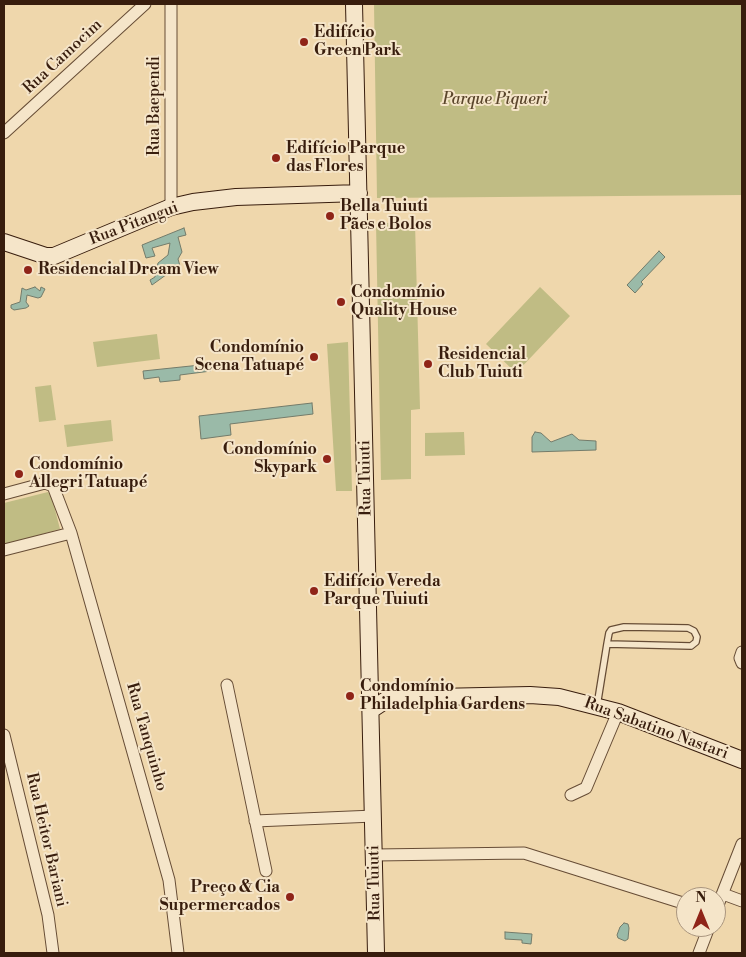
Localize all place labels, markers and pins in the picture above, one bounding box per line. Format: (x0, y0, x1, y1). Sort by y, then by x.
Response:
place label: Edifício Green Park (314, 23, 401, 61)
marker: Edifício Green Park (298, 36, 310, 48)
place label: Edifício Parque das Flores (286, 139, 405, 177)
marker: Edifício Parque das Flores (270, 152, 282, 164)
place label: Bella Tuiuti Pães e Bolos (340, 197, 431, 235)
marker: Bella Tuiuti Pães e Bolos (324, 210, 336, 222)
place label: Residencial Dream View (38, 260, 218, 280)
marker: Residencial Dream View (22, 264, 34, 276)
place label: Condomínio Quality House (351, 283, 457, 321)
marker: Condomínio Quality House (335, 296, 347, 308)
place label: Condomínio Scena Tatuapé (195, 338, 304, 376)
place label: Residencial Club Tuiuti (438, 345, 526, 383)
marker: Condomínio Scena Tatuapé (308, 351, 320, 363)
marker: Residencial Club Tuiuti (422, 358, 434, 370)
place label: Condomínio Skypark (223, 440, 317, 478)
marker: Condomínio Skypark (321, 453, 333, 465)
place label: Condomínio Allegri Tatuapé (29, 455, 147, 493)
marker: Condomínio Allegri Tatuapé (13, 468, 25, 480)
place label: Edifício Vereda Parque Tuiuti (324, 572, 441, 610)
marker: Edifício Vereda Parque Tuiuti (308, 585, 320, 597)
place label: Condomínio Philadelphia Gardens (360, 677, 525, 715)
marker: Condomínio Philadelphia Gardens (344, 690, 356, 702)
place label: Preço & Cia Supermercados (160, 878, 280, 916)
marker: Preço & Cia Supermercados (284, 891, 296, 903)

